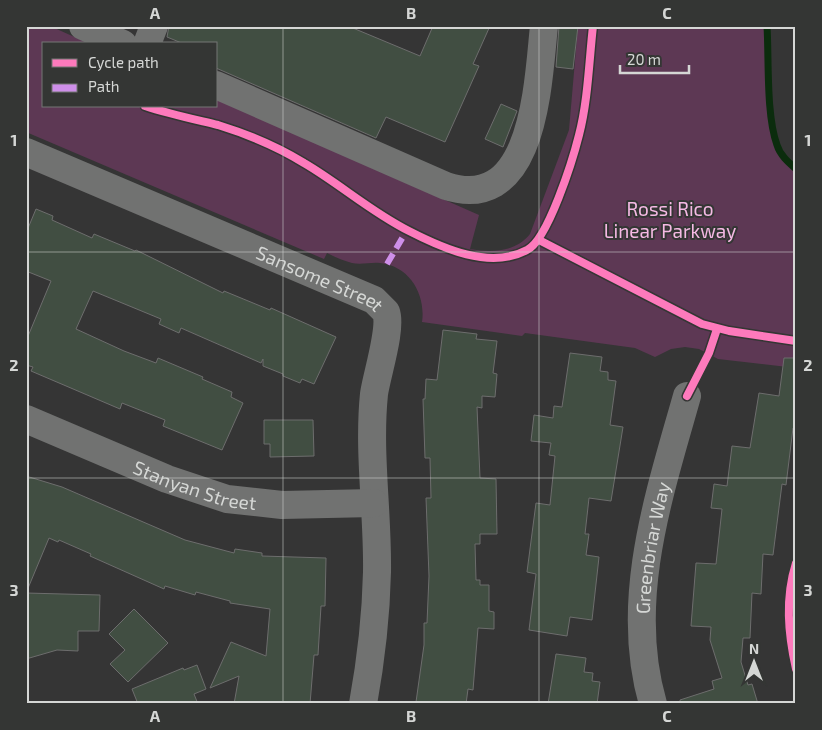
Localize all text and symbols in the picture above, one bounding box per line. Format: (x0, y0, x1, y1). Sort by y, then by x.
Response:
text: A (150, 3, 161, 22)
text: B (406, 3, 416, 22)
text: C (662, 3, 672, 22)
legend (42, 42, 218, 108)
scale bar (620, 42, 688, 74)
text: 20 m (627, 50, 661, 68)
text: Cycle path (88, 53, 159, 71)
text: Path (88, 77, 119, 95)
text: 1 (11, 130, 17, 149)
text: 1 (805, 130, 811, 149)
park label: Rossi Rico Linear Parkway (604, 197, 736, 242)
street label: Sansome Street (253, 240, 389, 315)
text: 2 (9, 355, 19, 374)
text: 2 (803, 355, 813, 374)
street label: Stanyan Street (130, 455, 257, 514)
street label: Greenbriar Way (630, 479, 674, 614)
text: 3 (9, 580, 19, 599)
text: 3 (803, 580, 813, 599)
north arrow (730, 638, 780, 688)
text: N (749, 640, 759, 657)
text: A (150, 706, 161, 725)
text: B (406, 706, 416, 725)
text: C (662, 706, 672, 725)

